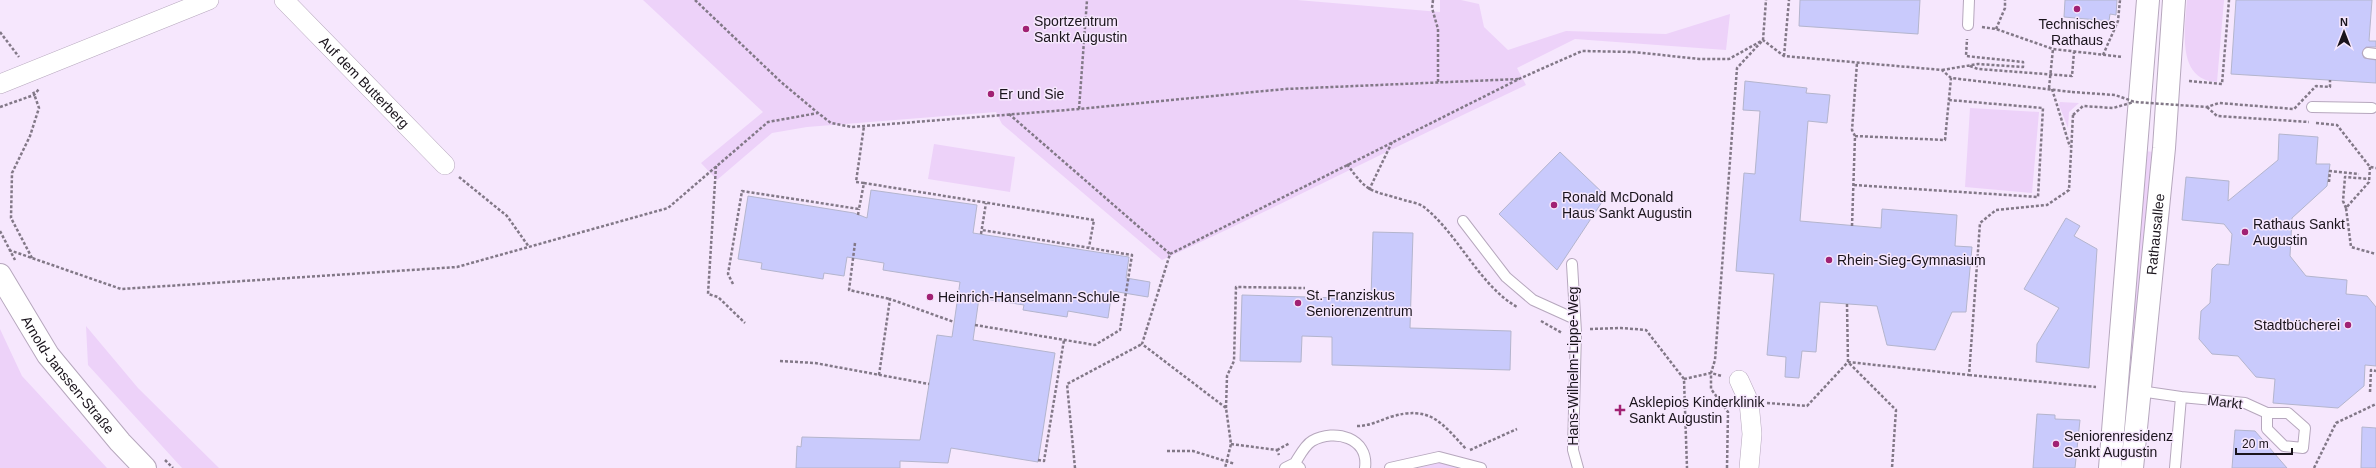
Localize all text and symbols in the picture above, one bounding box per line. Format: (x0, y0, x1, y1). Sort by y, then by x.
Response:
marker: Technisches Rathaus (2072, 4, 2082, 14)
north arrow (2324, 12, 2364, 52)
place label: Sportzentrum Sankt Augustin (1034, 13, 1127, 45)
place label: Technisches Rathaus (2038, 16, 2116, 48)
text: N (2340, 16, 2348, 28)
marker: Sportzentrum Sankt Augustin (1021, 24, 1031, 34)
street label: Auf dem Butterberg (316, 33, 412, 131)
place label: Er und Sie (999, 86, 1065, 102)
marker: Er und Sie (986, 89, 996, 99)
place label: Ronald McDonald Haus Sankt Augustin (1562, 189, 1692, 221)
street label: Rathausallee (2143, 192, 2167, 276)
marker: Ronald McDonald Haus Sankt Augustin (1549, 200, 1559, 210)
place label: Rathaus Sankt Augustin (2253, 216, 2345, 248)
marker: Rathaus Sankt Augustin (2240, 227, 2250, 237)
place label: Rhein-Sieg-Gymnasium (1837, 252, 1986, 268)
marker: Rhein-Sieg-Gymnasium (1824, 255, 1834, 265)
street label: Hans-Wilhelm-Lippe-Weg (1565, 286, 1581, 446)
place label: St. Franziskus Seniorenzentrum (1306, 287, 1413, 319)
place label: Heinrich-Hanselmann-Schule (938, 289, 1120, 305)
marker: Heinrich-Hanselmann-Schule (925, 292, 935, 302)
marker: St. Franziskus Seniorenzentrum (1293, 298, 1303, 308)
street label: Arnold-Janssen-Straße (18, 313, 118, 437)
place label: Stadtbücherei (2254, 317, 2340, 333)
marker: Stadtbücherei (2343, 320, 2353, 330)
street label: Markt (2207, 392, 2243, 412)
place label: Asklepios Kinderklinik Sankt Augustin (1629, 394, 1765, 426)
marker: Asklepios Kinderklinik Sankt Augustin (1614, 404, 1626, 416)
place label: Seniorenresidenz Sankt Augustin (2064, 428, 2173, 460)
scale bar (2236, 430, 2292, 456)
text: 20 m (2242, 437, 2269, 451)
marker: Seniorenresidenz Sankt Augustin (2051, 439, 2061, 449)

